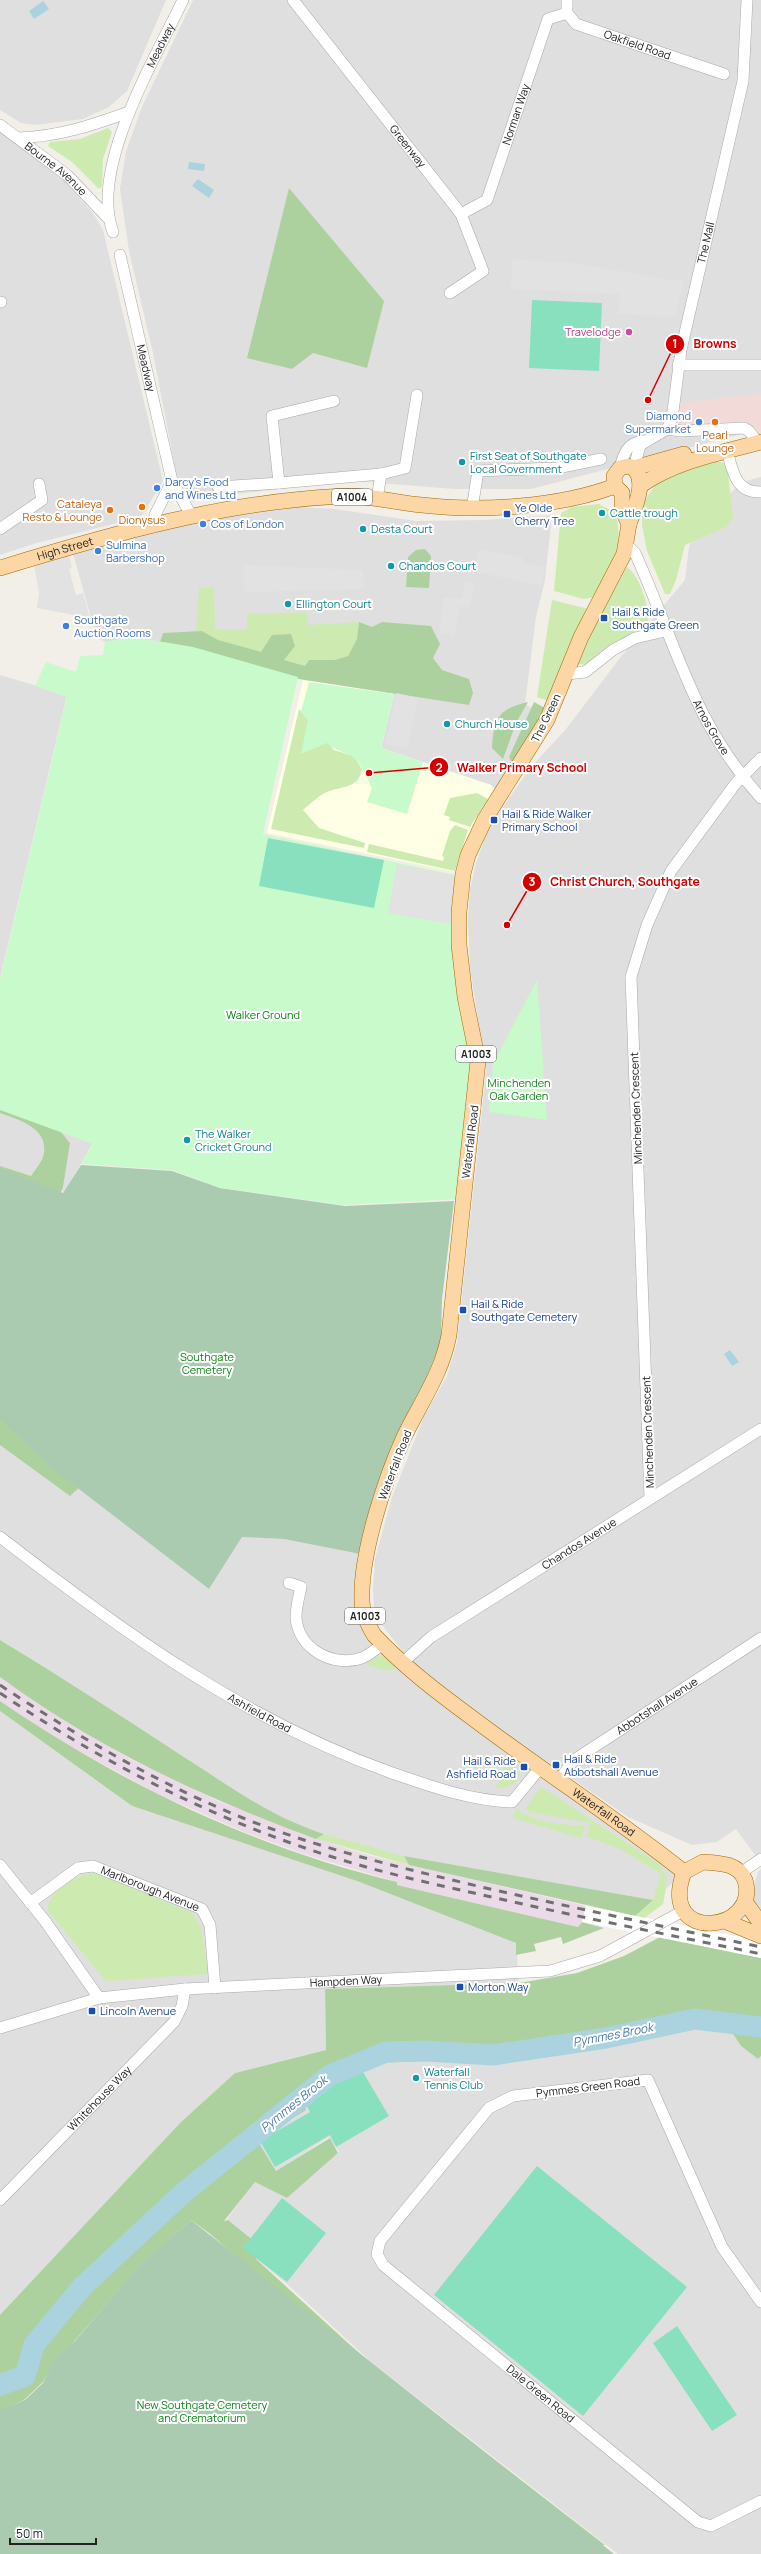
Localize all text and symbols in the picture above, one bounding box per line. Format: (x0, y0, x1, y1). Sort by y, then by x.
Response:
street label: Meadway (142, 20, 177, 70)
street label: Oakfield Road (602, 26, 673, 63)
street label: Norman Way (498, 81, 533, 147)
street label: Greenway (387, 121, 430, 171)
street label: Bourne Avenue (22, 138, 91, 199)
street label: The Mall (693, 220, 717, 265)
place label: Travelodge (565, 324, 622, 339)
marker: Travelodge (624, 327, 634, 337)
callout: Browns (665, 332, 744, 356)
text: 1 (672, 335, 678, 352)
text: Browns (693, 335, 737, 352)
street label: Meadway (134, 343, 159, 393)
place label: Diamond Supermarket (625, 408, 691, 436)
marker: Diamond Supermarket (694, 417, 704, 427)
marker: Pearl Lounge (710, 417, 720, 427)
place label: Pearl Lounge (696, 427, 735, 455)
place label: First Seat of Southgate Local Government (470, 448, 587, 476)
marker: First Seat of Southgate Local Government (457, 457, 467, 467)
place label: Darcy's Food and Wines Ltd (165, 474, 236, 502)
marker: Darcy's Food and Wines Ltd (152, 483, 162, 493)
road number: A1004 (332, 489, 372, 505)
place label: Cataleya Resto & Lounge (22, 496, 103, 524)
place label: Ye Olde Cherry Tree (515, 500, 575, 528)
marker: Dionysus (137, 502, 147, 512)
marker: Cataleya Resto & Lounge (105, 505, 115, 515)
place label: Cattle trough (610, 505, 678, 520)
marker: Cattle trough (597, 508, 607, 518)
marker: Ye Olde Cherry Tree (502, 509, 512, 519)
place label: Dionysus (119, 512, 166, 527)
place label: Cos of London (211, 516, 284, 531)
marker: Cos of London (198, 519, 208, 529)
place label: Desta Court (371, 521, 433, 536)
marker: Desta Court (358, 524, 368, 534)
street label: High Street (35, 533, 95, 563)
place label: Sulmina Barbershop (106, 537, 165, 565)
marker: Sulmina Barbershop (93, 546, 103, 556)
place label: Chandos Court (399, 558, 476, 573)
marker: Chandos Court (386, 561, 396, 571)
place label: Ellington Court (296, 596, 372, 611)
marker: Ellington Court (283, 599, 293, 609)
place label: Hail & Ride Southgate Green (612, 604, 699, 632)
place label: Southgate Auction Rooms (74, 612, 151, 640)
marker: Hail & Ride Southgate Green (599, 613, 609, 623)
marker: Southgate Auction Rooms (61, 621, 71, 631)
street label: The Green (527, 691, 564, 745)
street label: Arnos Grove (690, 697, 734, 758)
place label: Church House (455, 716, 528, 731)
marker: Church House (442, 719, 452, 729)
callout: Walker Primary School (429, 755, 595, 779)
text: 2 (435, 759, 443, 776)
text: Walker Primary School (457, 759, 587, 776)
place label: Hail & Ride Walker Primary School (502, 806, 591, 834)
marker: Hail & Ride Walker Primary School (489, 815, 499, 825)
callout: Christ Church, Southgate (522, 870, 708, 894)
text: 3 (529, 873, 536, 890)
text: Christ Church, Southgate (550, 873, 700, 890)
park label: Walker Ground (226, 1007, 300, 1022)
road number: A1003 (456, 1046, 496, 1062)
street label: Minchenden Crescent (626, 1052, 645, 1164)
park label: Minchenden Oak Garden (487, 1075, 551, 1103)
street label: Waterfall Road (458, 1104, 481, 1179)
place label: The Walker Cricket Ground (195, 1126, 272, 1154)
marker: The Walker Cricket Ground (182, 1135, 192, 1145)
place label: Hail & Ride Southgate Cemetery (471, 1296, 578, 1324)
marker: Hail & Ride Southgate Cemetery (458, 1305, 468, 1315)
park label: Southgate Cemetery (180, 1349, 235, 1377)
street label: Minchenden Crescent (638, 1376, 657, 1488)
street label: Waterfall Road (374, 1428, 415, 1502)
street label: Chandos Avenue (539, 1514, 620, 1572)
road number: A1003 (345, 1608, 385, 1624)
street label: Abbotshall Avenue (613, 1673, 701, 1738)
street label: Ashfield Road (225, 1689, 294, 1736)
place label: Hail & Ride Abbotshall Avenue (564, 1751, 659, 1779)
place label: Hail & Ride Ashfield Road (446, 1753, 517, 1781)
marker: Hail & Ride Abbotshall Avenue (551, 1760, 561, 1770)
marker: Hail & Ride Ashfield Road (519, 1762, 529, 1772)
street label: Waterfall Road (570, 1784, 638, 1839)
street label: Marlborough Avenue (99, 1862, 202, 1915)
street label: Hampden Way (309, 1971, 383, 1990)
place label: Morton Way (468, 1979, 529, 1994)
marker: Morton Way (455, 1982, 465, 1992)
place label: Lincoln Avenue (100, 2003, 177, 2018)
marker: Lincoln Avenue (87, 2006, 97, 2016)
water label: Pymmes Brook (571, 2018, 656, 2051)
street label: Whitehouse Way (64, 2062, 134, 2134)
place label: Waterfall Tennis Club (424, 2064, 484, 2092)
water label: Pymmes Brook (257, 2070, 332, 2136)
marker: Waterfall Tennis Club (411, 2073, 421, 2083)
street label: Pymmes Green Road (535, 2073, 641, 2100)
street label: Dale Green Road (504, 2361, 578, 2425)
park label: New Southgate Cemetery and Crematorium (137, 2397, 268, 2425)
scale bar (10, 2520, 96, 2546)
text: 50 m (16, 2525, 43, 2542)

